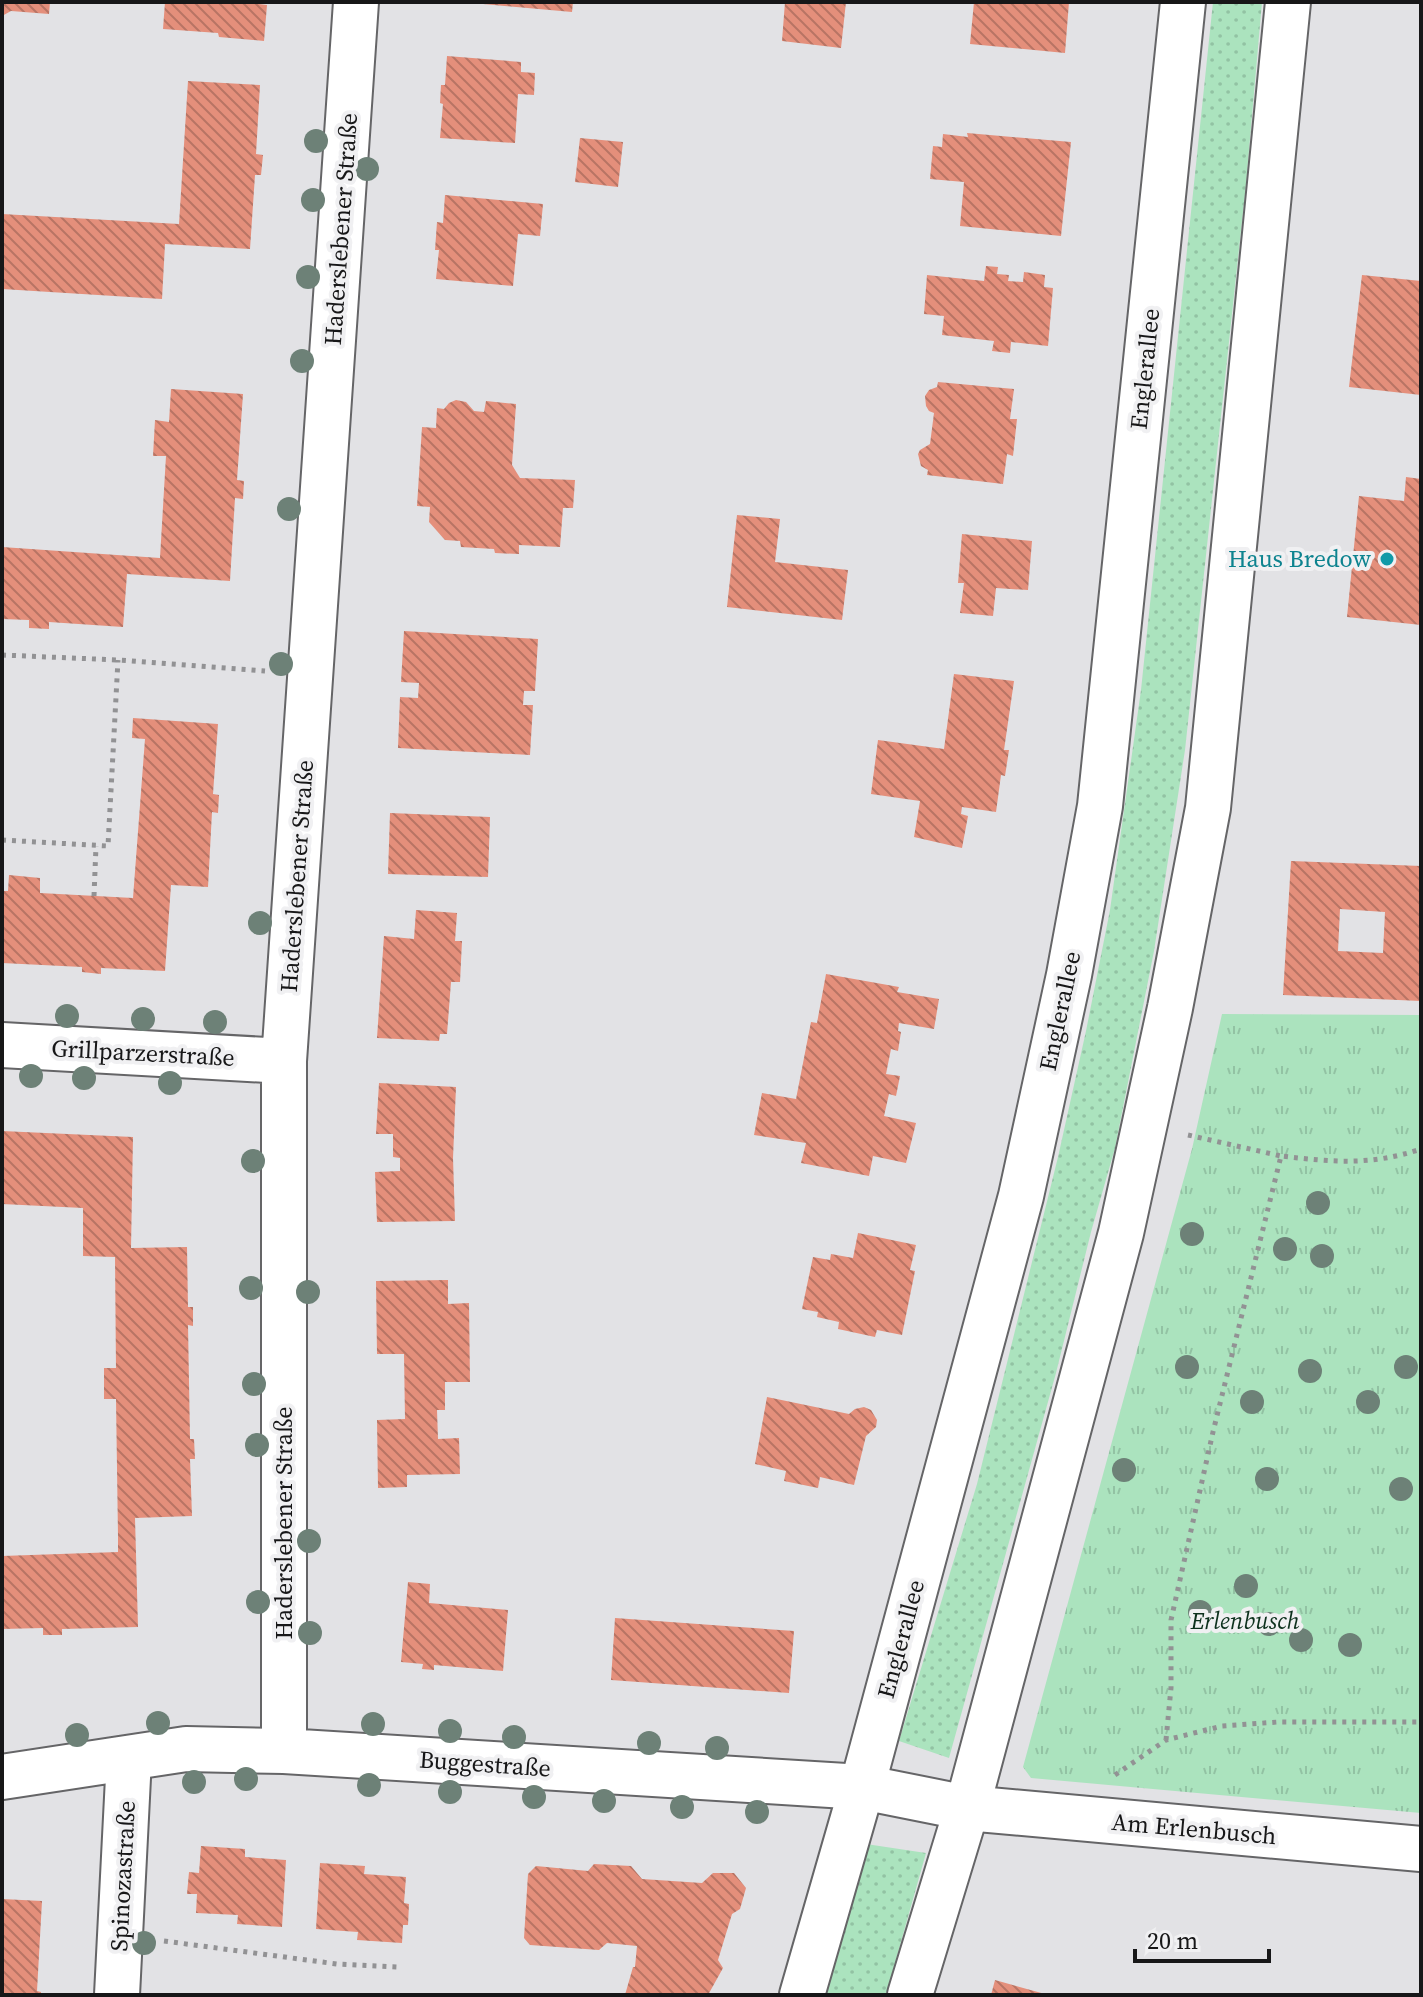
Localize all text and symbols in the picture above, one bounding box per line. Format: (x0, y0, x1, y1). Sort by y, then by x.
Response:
street label: Haderslebener Straße (316, 112, 365, 346)
street label: Englerallee (1122, 307, 1167, 431)
place label: Haus Bredow (1228, 542, 1372, 575)
marker: Haus Bredow (1378, 550, 1396, 568)
street label: Haderslebener Straße (272, 759, 321, 993)
street label: Englerallee (1031, 948, 1088, 1074)
street label: Grillparzerstraße (50, 1031, 236, 1074)
street label: Haderslebener Straße (267, 1407, 300, 1639)
street label: Englerallee (869, 1576, 932, 1702)
park label: Erlenbusch (1189, 1604, 1300, 1637)
street label: Buggestraße (418, 1742, 552, 1785)
street label: Spinozastraße (102, 1800, 143, 1952)
street label: Am Erlenbusch (1110, 1805, 1278, 1852)
scale bar (1135, 1913, 1269, 1963)
text: 20 m (1147, 1924, 1198, 1957)

